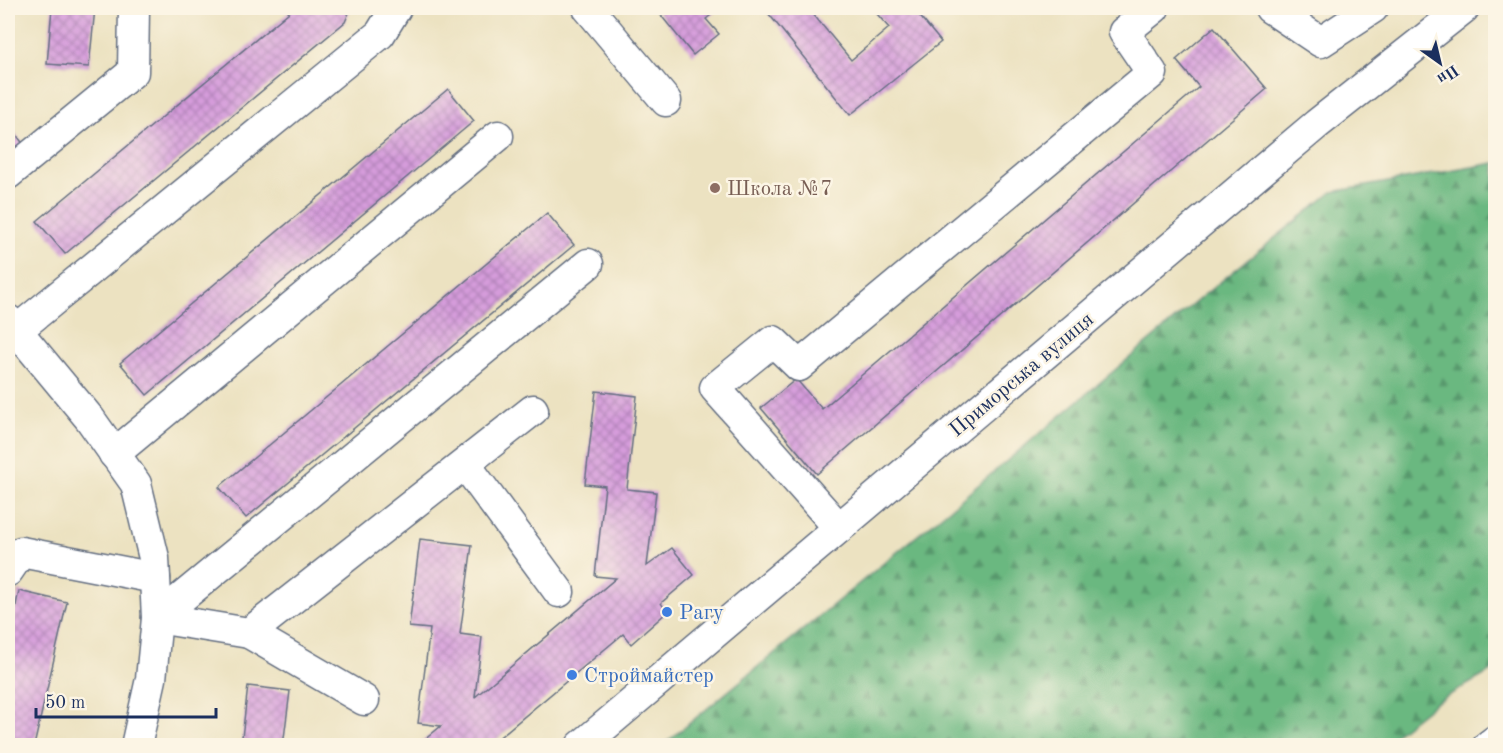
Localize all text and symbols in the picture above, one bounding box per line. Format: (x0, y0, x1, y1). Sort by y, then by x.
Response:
north arrow (1410, 33, 1470, 93)
text: Пн (1434, 61, 1461, 87)
place label: Школа №7 (727, 179, 833, 200)
marker: Школа №7 (708, 181, 722, 195)
street label: Приморська вулиця (946, 309, 1098, 441)
place label: Рагу (679, 603, 724, 624)
marker: Рагу (660, 605, 674, 619)
place label: Строймайстер (584, 666, 714, 687)
marker: Строймайстер (565, 668, 579, 682)
scale bar (36, 681, 216, 719)
text: 50 m (45, 694, 85, 712)

